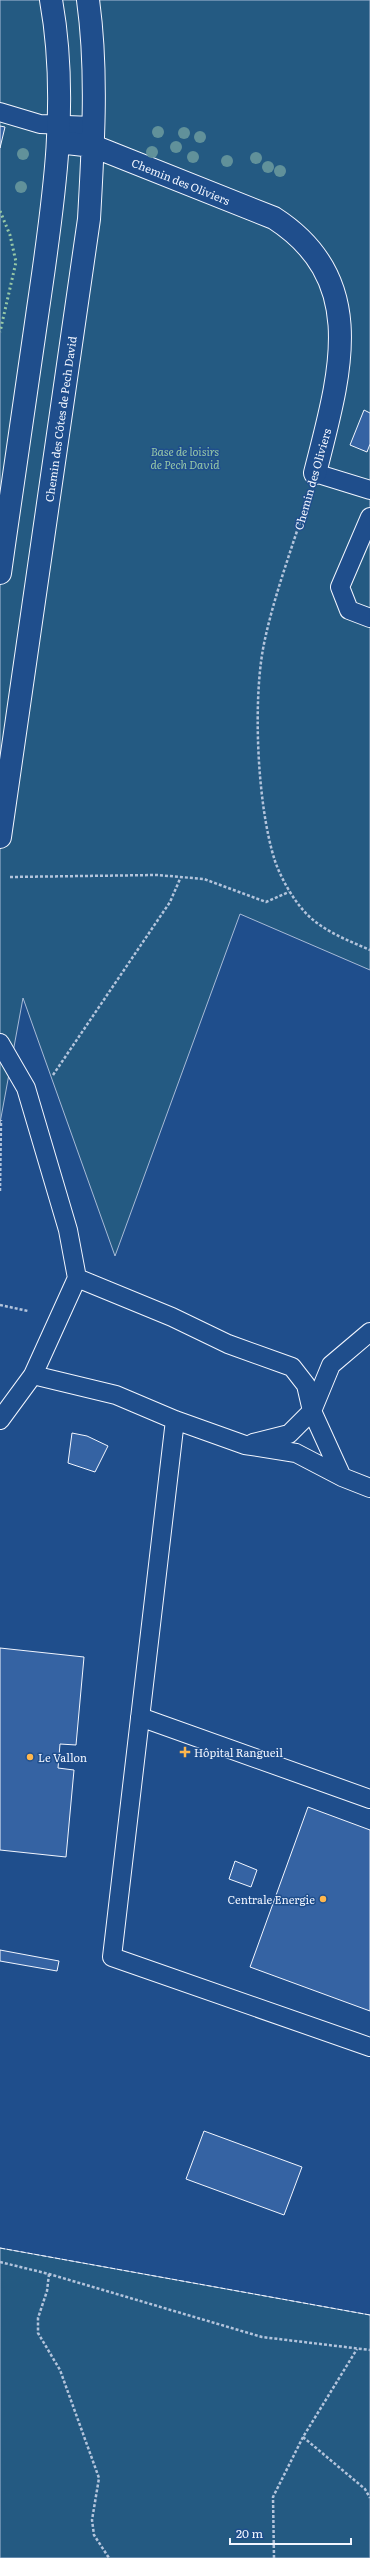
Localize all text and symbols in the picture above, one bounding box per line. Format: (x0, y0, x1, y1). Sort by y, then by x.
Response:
street label: Chemin des Oliviers (129, 154, 233, 208)
street label: Chemin des Côtes de Pech David (40, 335, 80, 503)
street label: Chemin des Oliviers (290, 426, 334, 532)
park label: Base de loisirs de Pech David (150, 443, 220, 472)
place label: Hôpital Rangueil (194, 1744, 283, 1760)
marker: Hôpital Rangueil (179, 1746, 191, 1758)
place label: Le Vallon (38, 1749, 87, 1765)
marker: Le Vallon (25, 1752, 35, 1762)
place label: Centrale Energie (227, 1891, 315, 1907)
marker: Centrale Energie (318, 1894, 328, 1904)
scale bar (230, 2520, 351, 2546)
text: 20 m (236, 2524, 263, 2542)

